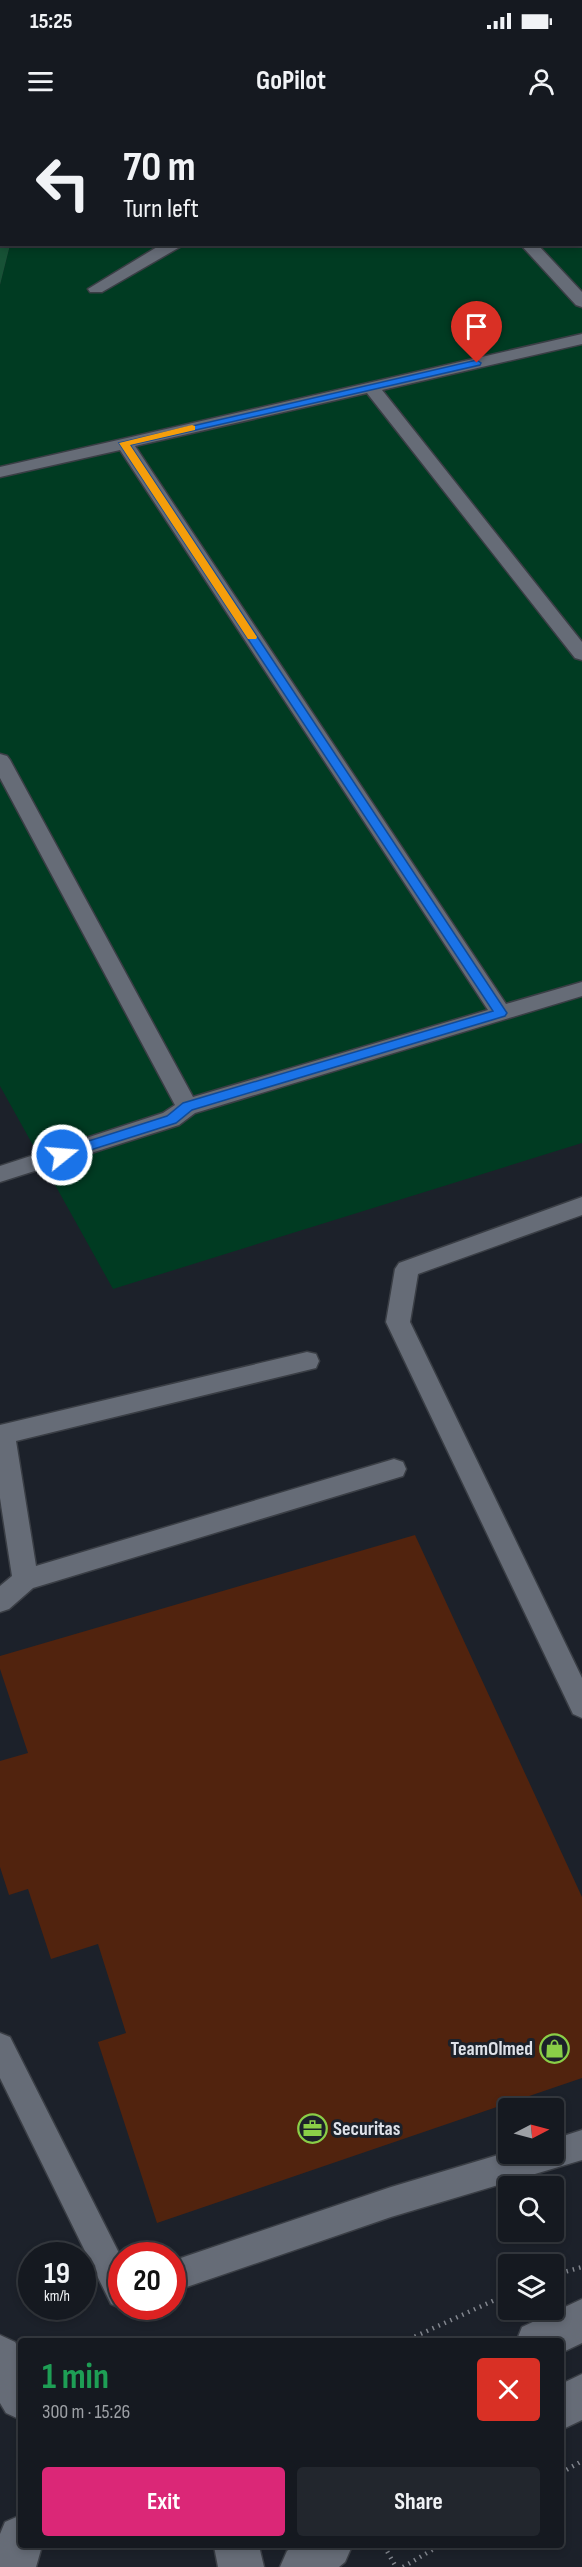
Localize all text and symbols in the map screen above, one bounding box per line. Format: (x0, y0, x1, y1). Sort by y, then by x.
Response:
text: 15:25 (30, 8, 73, 35)
icon: menu (24, 65, 57, 98)
text: GoPilot (256, 65, 326, 97)
icon: person (525, 65, 558, 98)
text: 70 m (123, 142, 196, 193)
icon: left (24, 144, 102, 222)
text: Turn left (123, 193, 199, 225)
pin (451, 301, 502, 363)
icon: arrive (460, 310, 493, 343)
position arrow (30, 1123, 94, 1187)
shop icon: TeamOlmed (538, 2032, 570, 2064)
place label: TeamOlmed (451, 2037, 533, 2061)
north arrow (498, 2098, 564, 2164)
map controls (498, 2098, 564, 2320)
office icon: Securitas (296, 2112, 328, 2144)
place label: Securitas (333, 2117, 401, 2141)
button: search (498, 2176, 564, 2242)
speed limit sign: 20 (108, 2242, 186, 2320)
button: layers (498, 2254, 564, 2320)
text: 19 (44, 2256, 70, 2292)
text: km/h (44, 2287, 70, 2306)
text: 1 min (42, 2356, 109, 2399)
button: close (477, 2358, 540, 2421)
text: 300 m · 15:26 (42, 2400, 130, 2424)
button: Exit (42, 2467, 285, 2536)
button: Share (297, 2467, 540, 2536)

